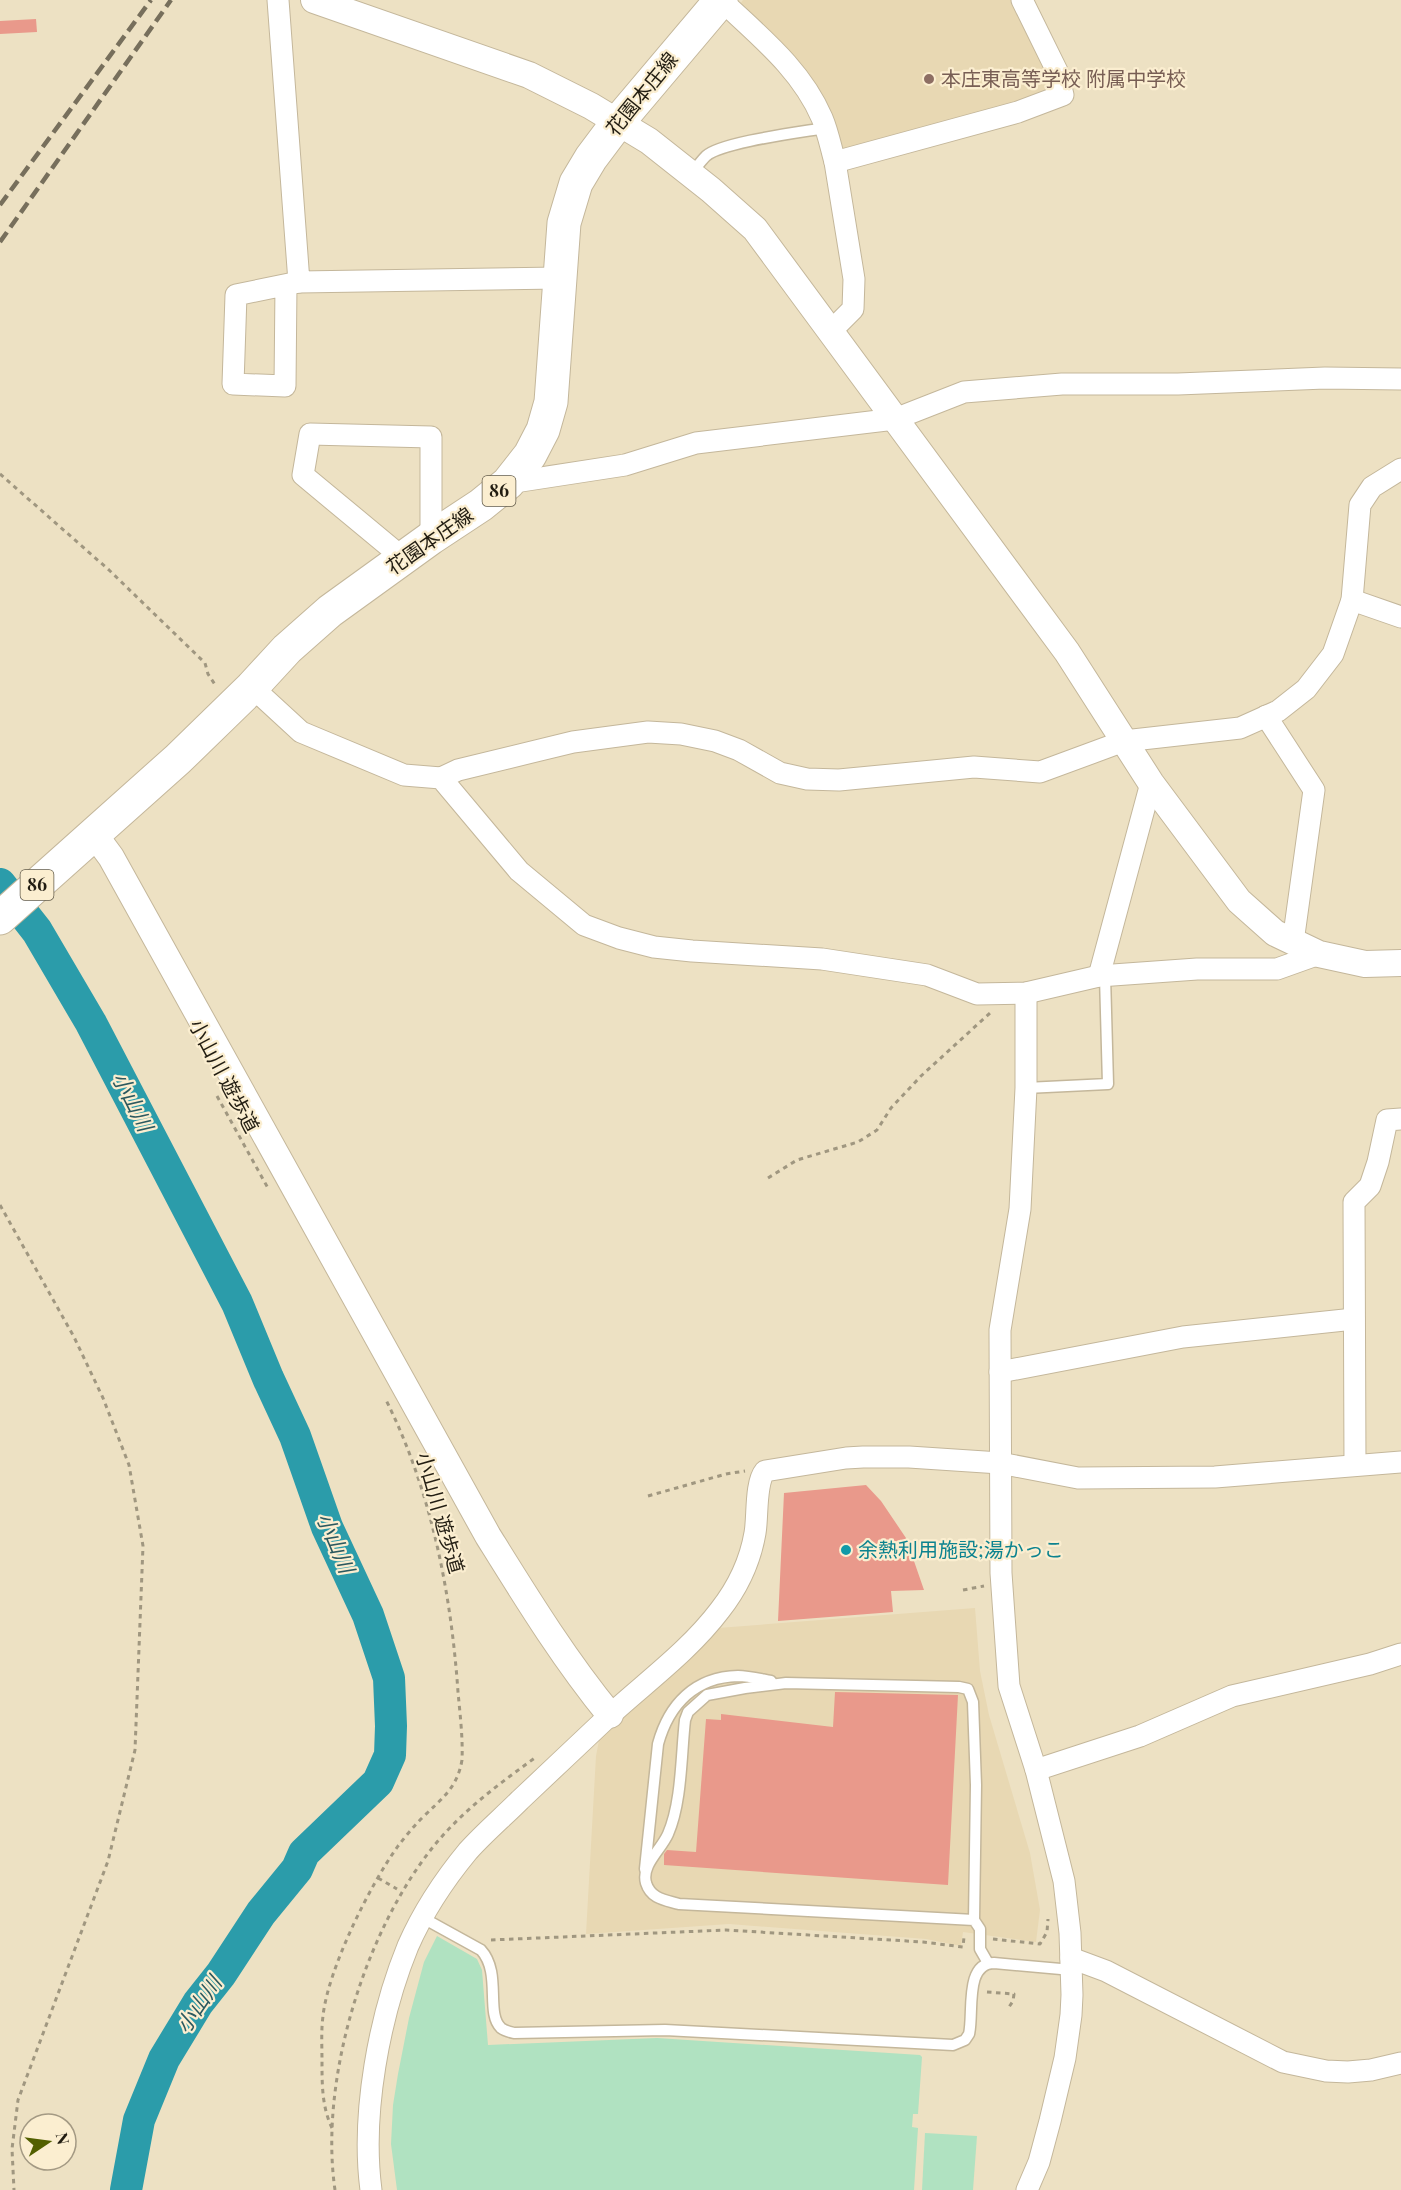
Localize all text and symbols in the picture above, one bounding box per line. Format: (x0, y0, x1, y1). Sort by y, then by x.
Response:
street label: 花園本庄線 (599, 46, 683, 140)
place label: 本庄東高等学校 附属中学校 (941, 64, 1186, 91)
marker: 本庄東高等学校 附属中学校 (922, 72, 936, 86)
road number: 86 (482, 476, 516, 506)
street label: 花園本庄線 (380, 500, 478, 580)
road number: 86 (20, 870, 54, 900)
street label: 小山川 遊歩道 (184, 1014, 267, 1137)
water label: 小山川 (107, 1067, 161, 1137)
street label: 小山川 遊歩道 (411, 1449, 472, 1576)
water label: 小山川 (312, 1508, 363, 1579)
place label: 余熱利用施設;湯かっこ (858, 1535, 1064, 1562)
marker: 余熱利用施設;湯かっこ (839, 1543, 853, 1557)
water label: 小山川 (168, 1968, 228, 2038)
north arrow (18, 2112, 78, 2172)
text: N (52, 2131, 75, 2147)

